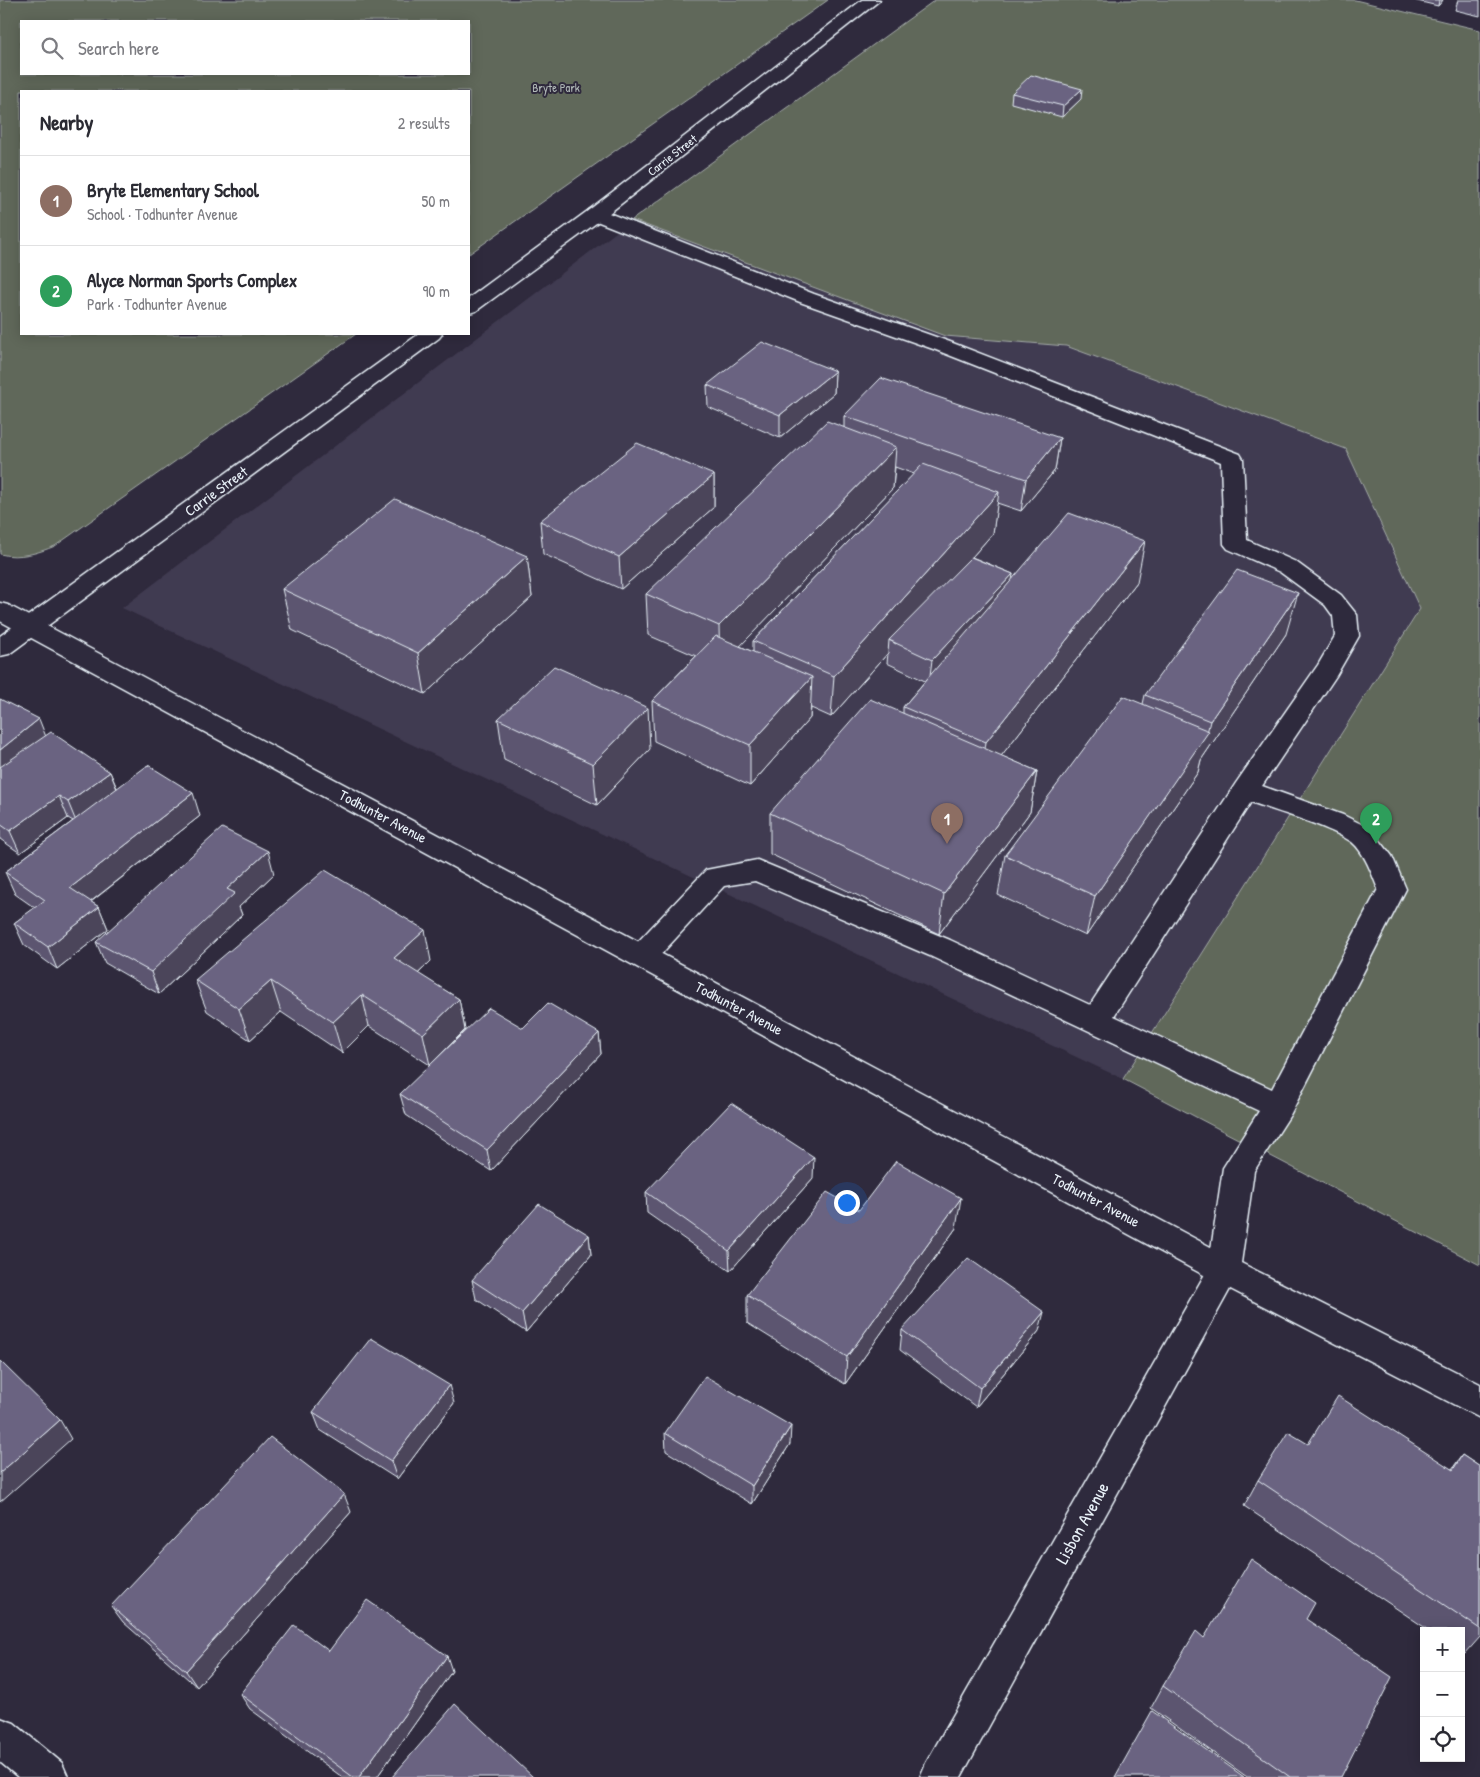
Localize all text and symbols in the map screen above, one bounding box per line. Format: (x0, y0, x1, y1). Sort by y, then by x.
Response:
search box (20, 20, 470, 75)
icon: search (38, 34, 66, 62)
text: Search here (78, 35, 159, 61)
park label: Bryte Park (532, 79, 580, 96)
text: Nearby (40, 108, 93, 137)
text: 2 results (398, 112, 450, 134)
street label: Carrie Street (644, 130, 701, 180)
text: Bryte Elementary School (87, 177, 259, 203)
text: 1 (53, 190, 59, 212)
text: 50 m (422, 190, 450, 212)
text: School · Todhunter Avenue (87, 203, 238, 225)
text: Alyce Norman Sports Complex (87, 267, 297, 293)
text: 2 (52, 280, 60, 302)
text: 90 m (422, 280, 450, 302)
text: Park · Todhunter Avenue (87, 293, 227, 315)
street label: Carrie Street (180, 460, 253, 521)
street label: Todhunter Avenue (336, 784, 431, 848)
pin: 1 (931, 803, 963, 844)
pin: 2 (1360, 803, 1392, 844)
street label: Todhunter Avenue (692, 976, 787, 1040)
street label: Todhunter Avenue (1049, 1168, 1144, 1232)
your location (834, 1190, 860, 1216)
street label: Lisbon Avenue (1049, 1477, 1115, 1569)
map controls (1420, 1627, 1465, 1762)
button: + (1420, 1627, 1465, 1672)
button: − (1420, 1672, 1465, 1717)
button: locate (1420, 1717, 1465, 1762)

